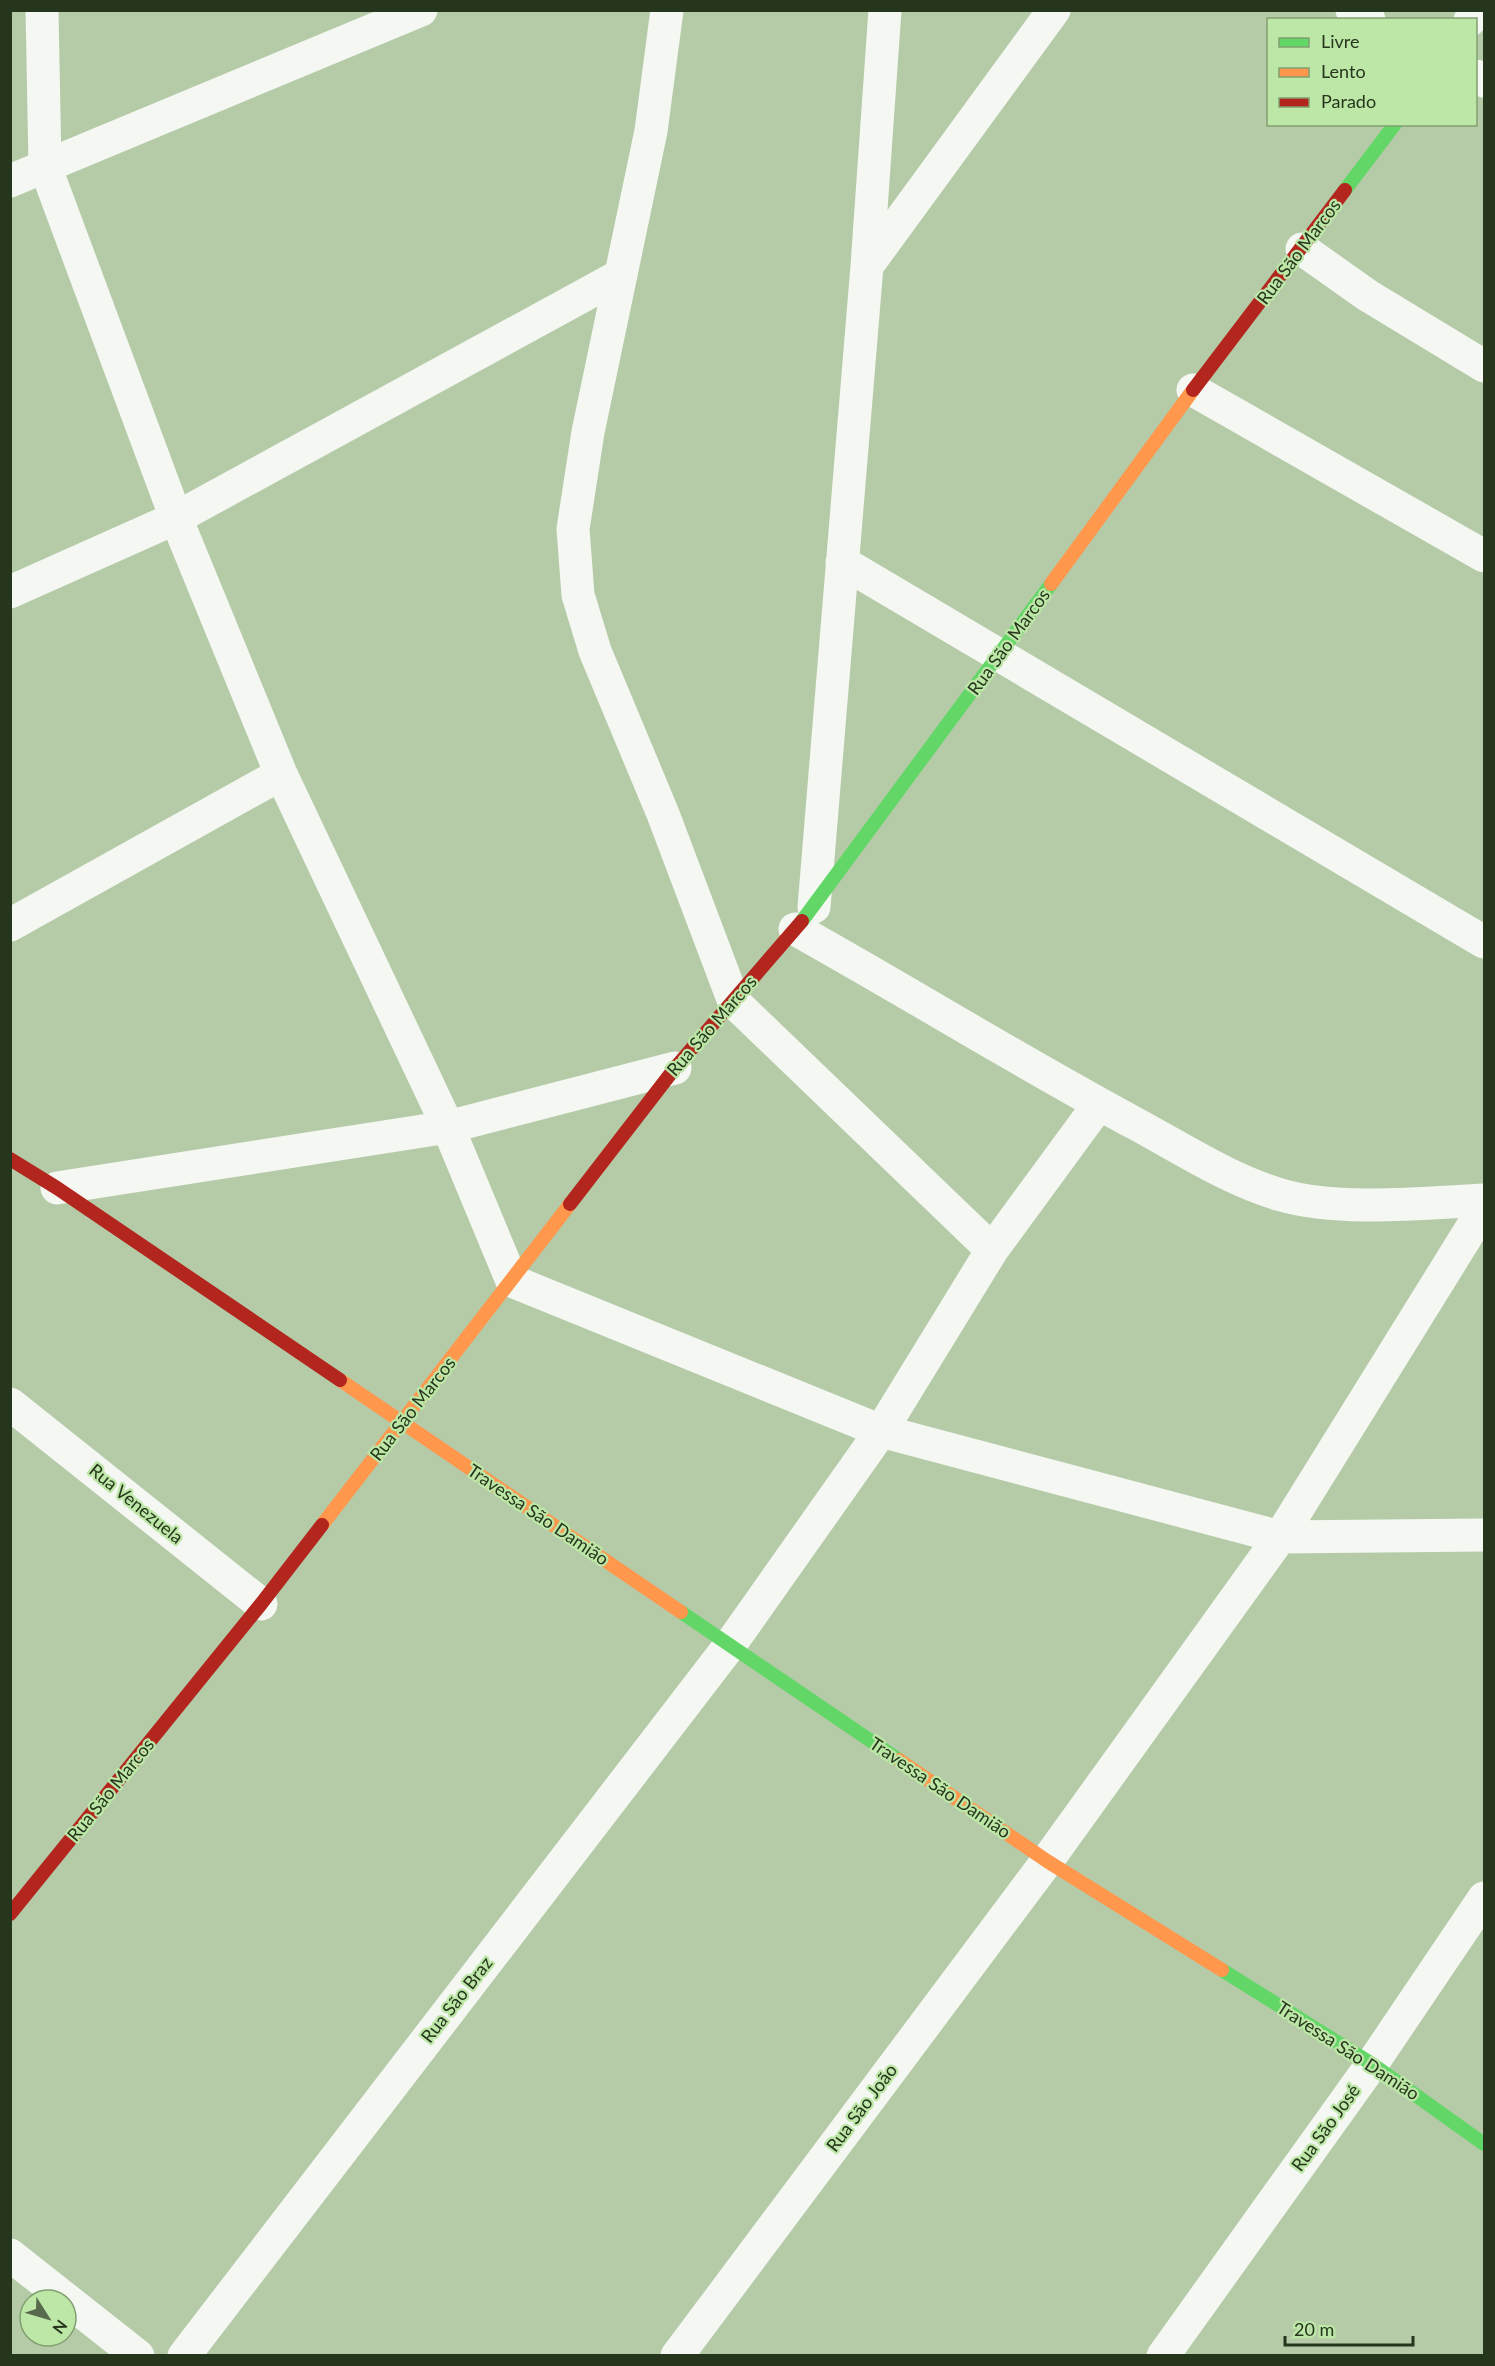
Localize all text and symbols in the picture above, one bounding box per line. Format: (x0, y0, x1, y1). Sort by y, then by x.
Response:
legend (1267, 18, 1477, 126)
text: Livre (1321, 30, 1360, 52)
text: Lento (1321, 60, 1366, 82)
text: Parado (1321, 90, 1376, 112)
street label: Rua São Marcos (1252, 194, 1345, 308)
street label: Rua São Marcos (962, 584, 1054, 699)
street label: Rua São Marcos (662, 970, 761, 1080)
street label: Rua São Marcos (365, 1352, 460, 1465)
street label: Rua Venezuela (85, 1459, 188, 1548)
street label: Travessa São Damião (464, 1459, 613, 1570)
street label: Travessa São Damião (866, 1732, 1015, 1843)
street label: Rua São Marcos (62, 1733, 159, 1845)
street label: Rua São Braz (416, 1952, 497, 2047)
street label: Travessa São Damião (1273, 1996, 1424, 2104)
street label: Rua São João (821, 2059, 901, 2156)
street label: Rua São José (1286, 2080, 1364, 2175)
north arrow (18, 2288, 78, 2348)
scale bar (1285, 2309, 1412, 2347)
text: N (49, 2317, 72, 2338)
text: 20 m (1294, 2318, 1334, 2340)

